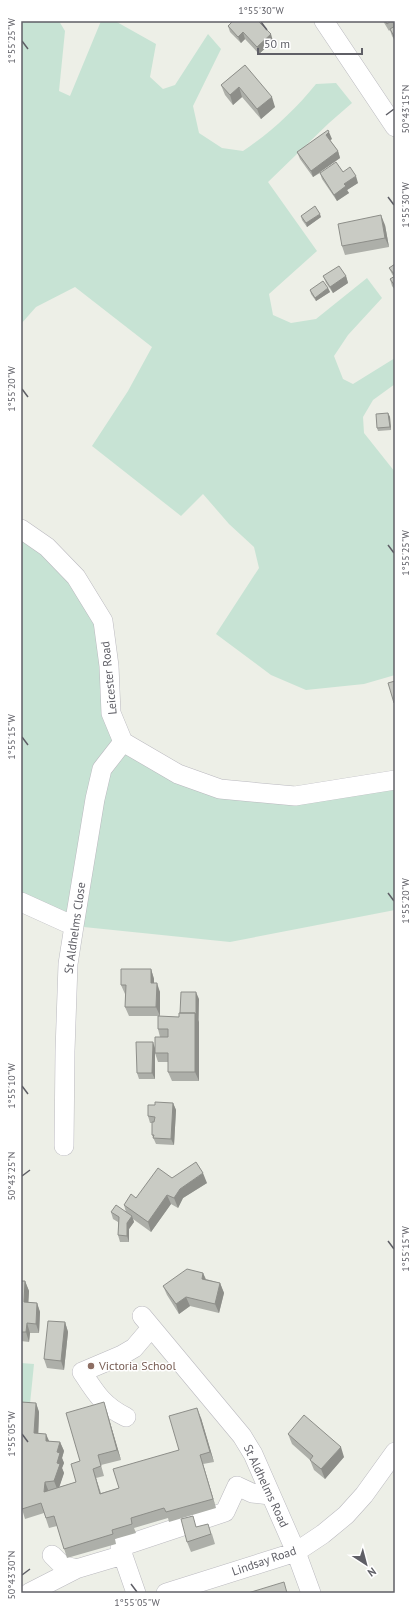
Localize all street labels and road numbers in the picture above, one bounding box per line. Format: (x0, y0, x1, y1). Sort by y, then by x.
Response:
street label: Leicester Road (97, 641, 120, 716)
street label: St Aldhelms Close (61, 881, 88, 975)
street label: St Aldhelms Road (241, 1442, 292, 1530)
street label: Lindsay Road (230, 1542, 298, 1579)

